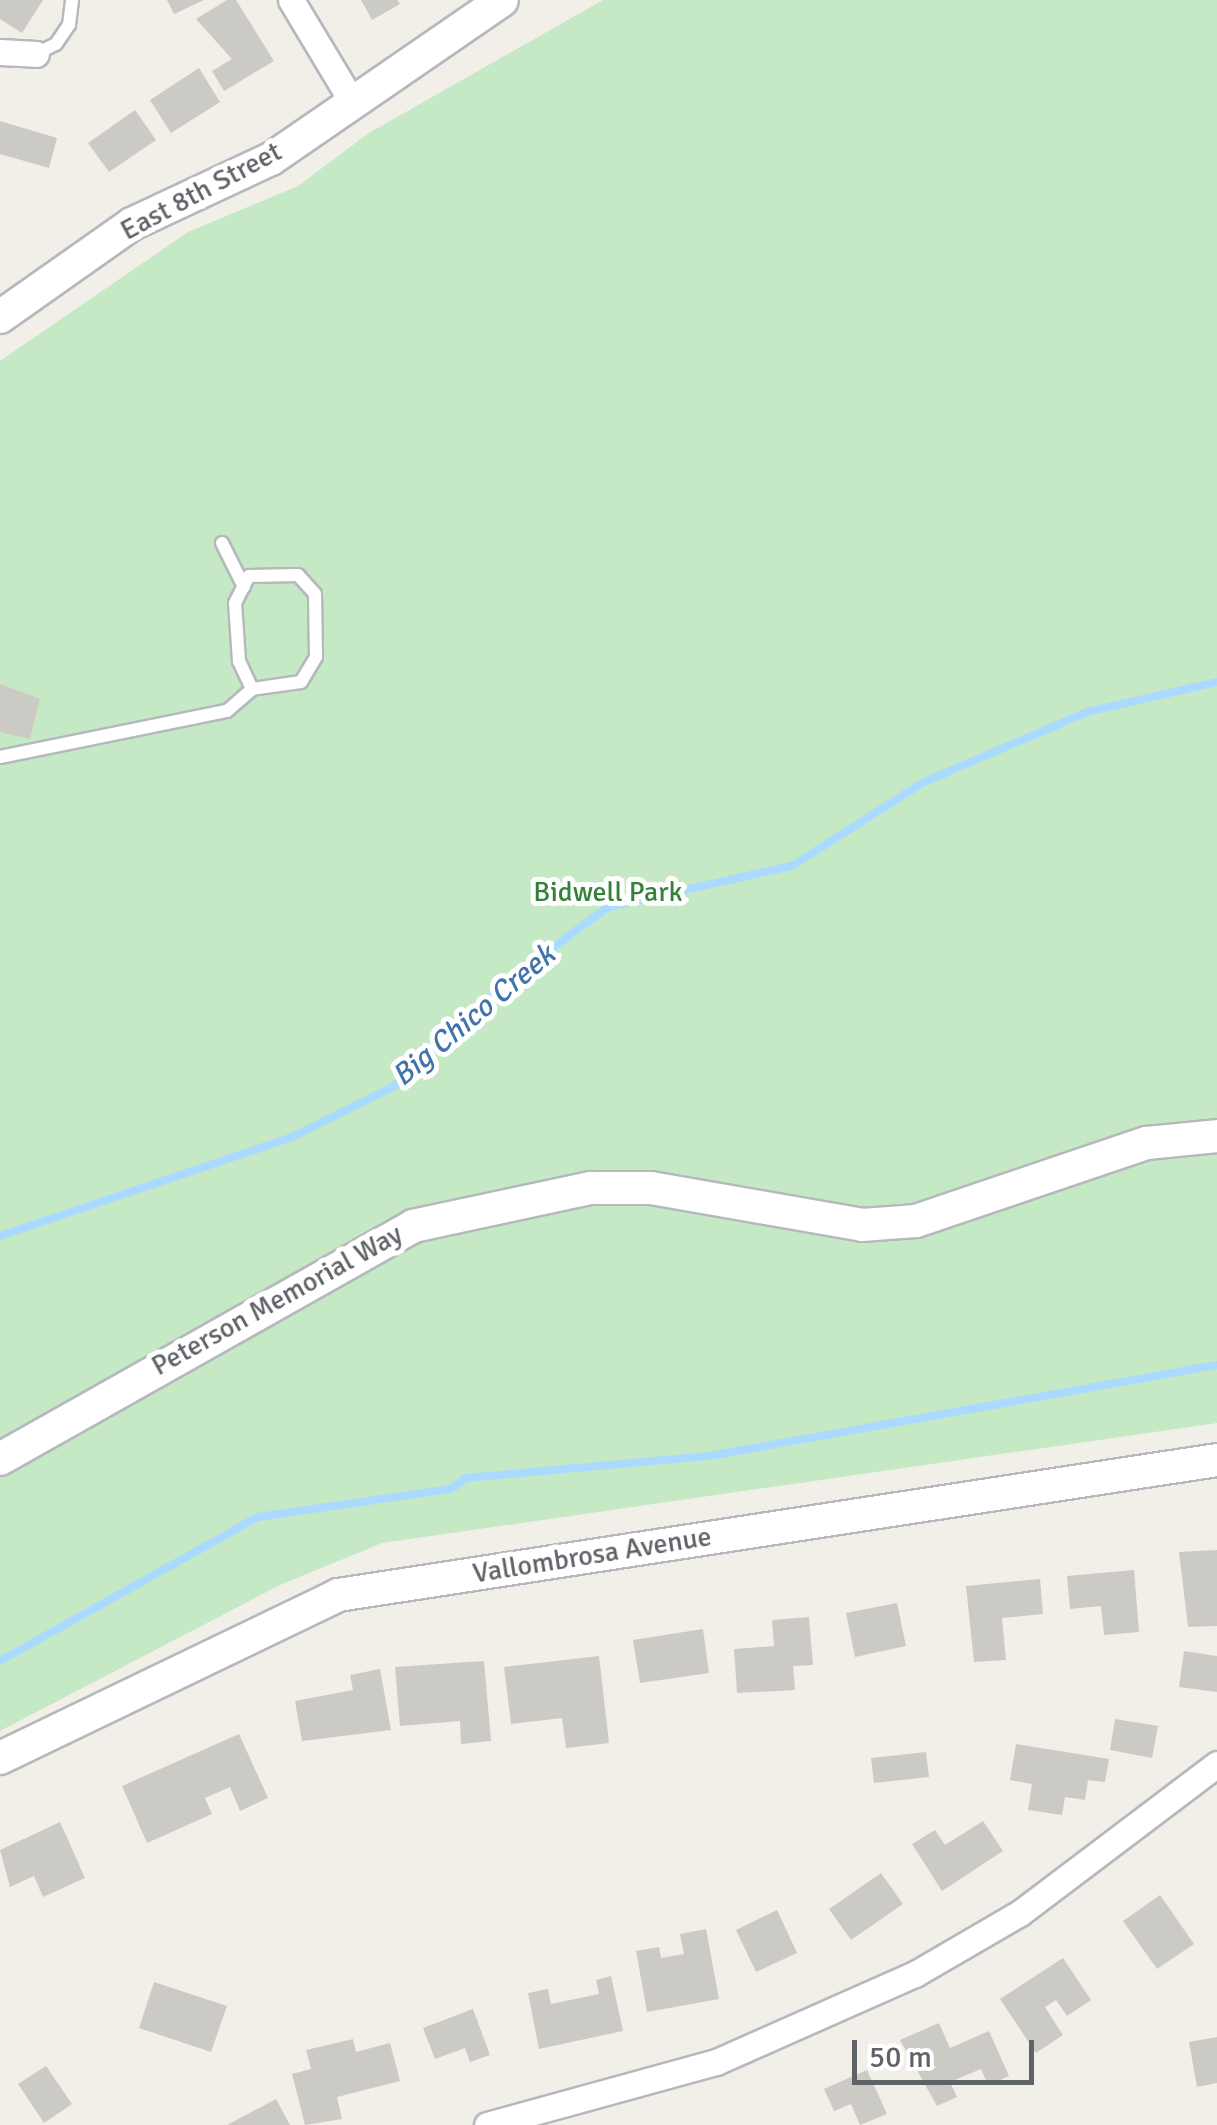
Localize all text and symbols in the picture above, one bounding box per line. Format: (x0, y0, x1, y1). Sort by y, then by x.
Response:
street label: East 8th Street (115, 135, 287, 247)
park label: Bidwell Park (533, 875, 683, 909)
water label: Big Chico Creek (385, 938, 563, 1094)
street label: Peterson Memorial Way (146, 1217, 408, 1383)
street label: Vallombrosa Avenue (470, 1520, 714, 1590)
scale bar (857, 2020, 1040, 2082)
text: 50 m (869, 2039, 932, 2076)

